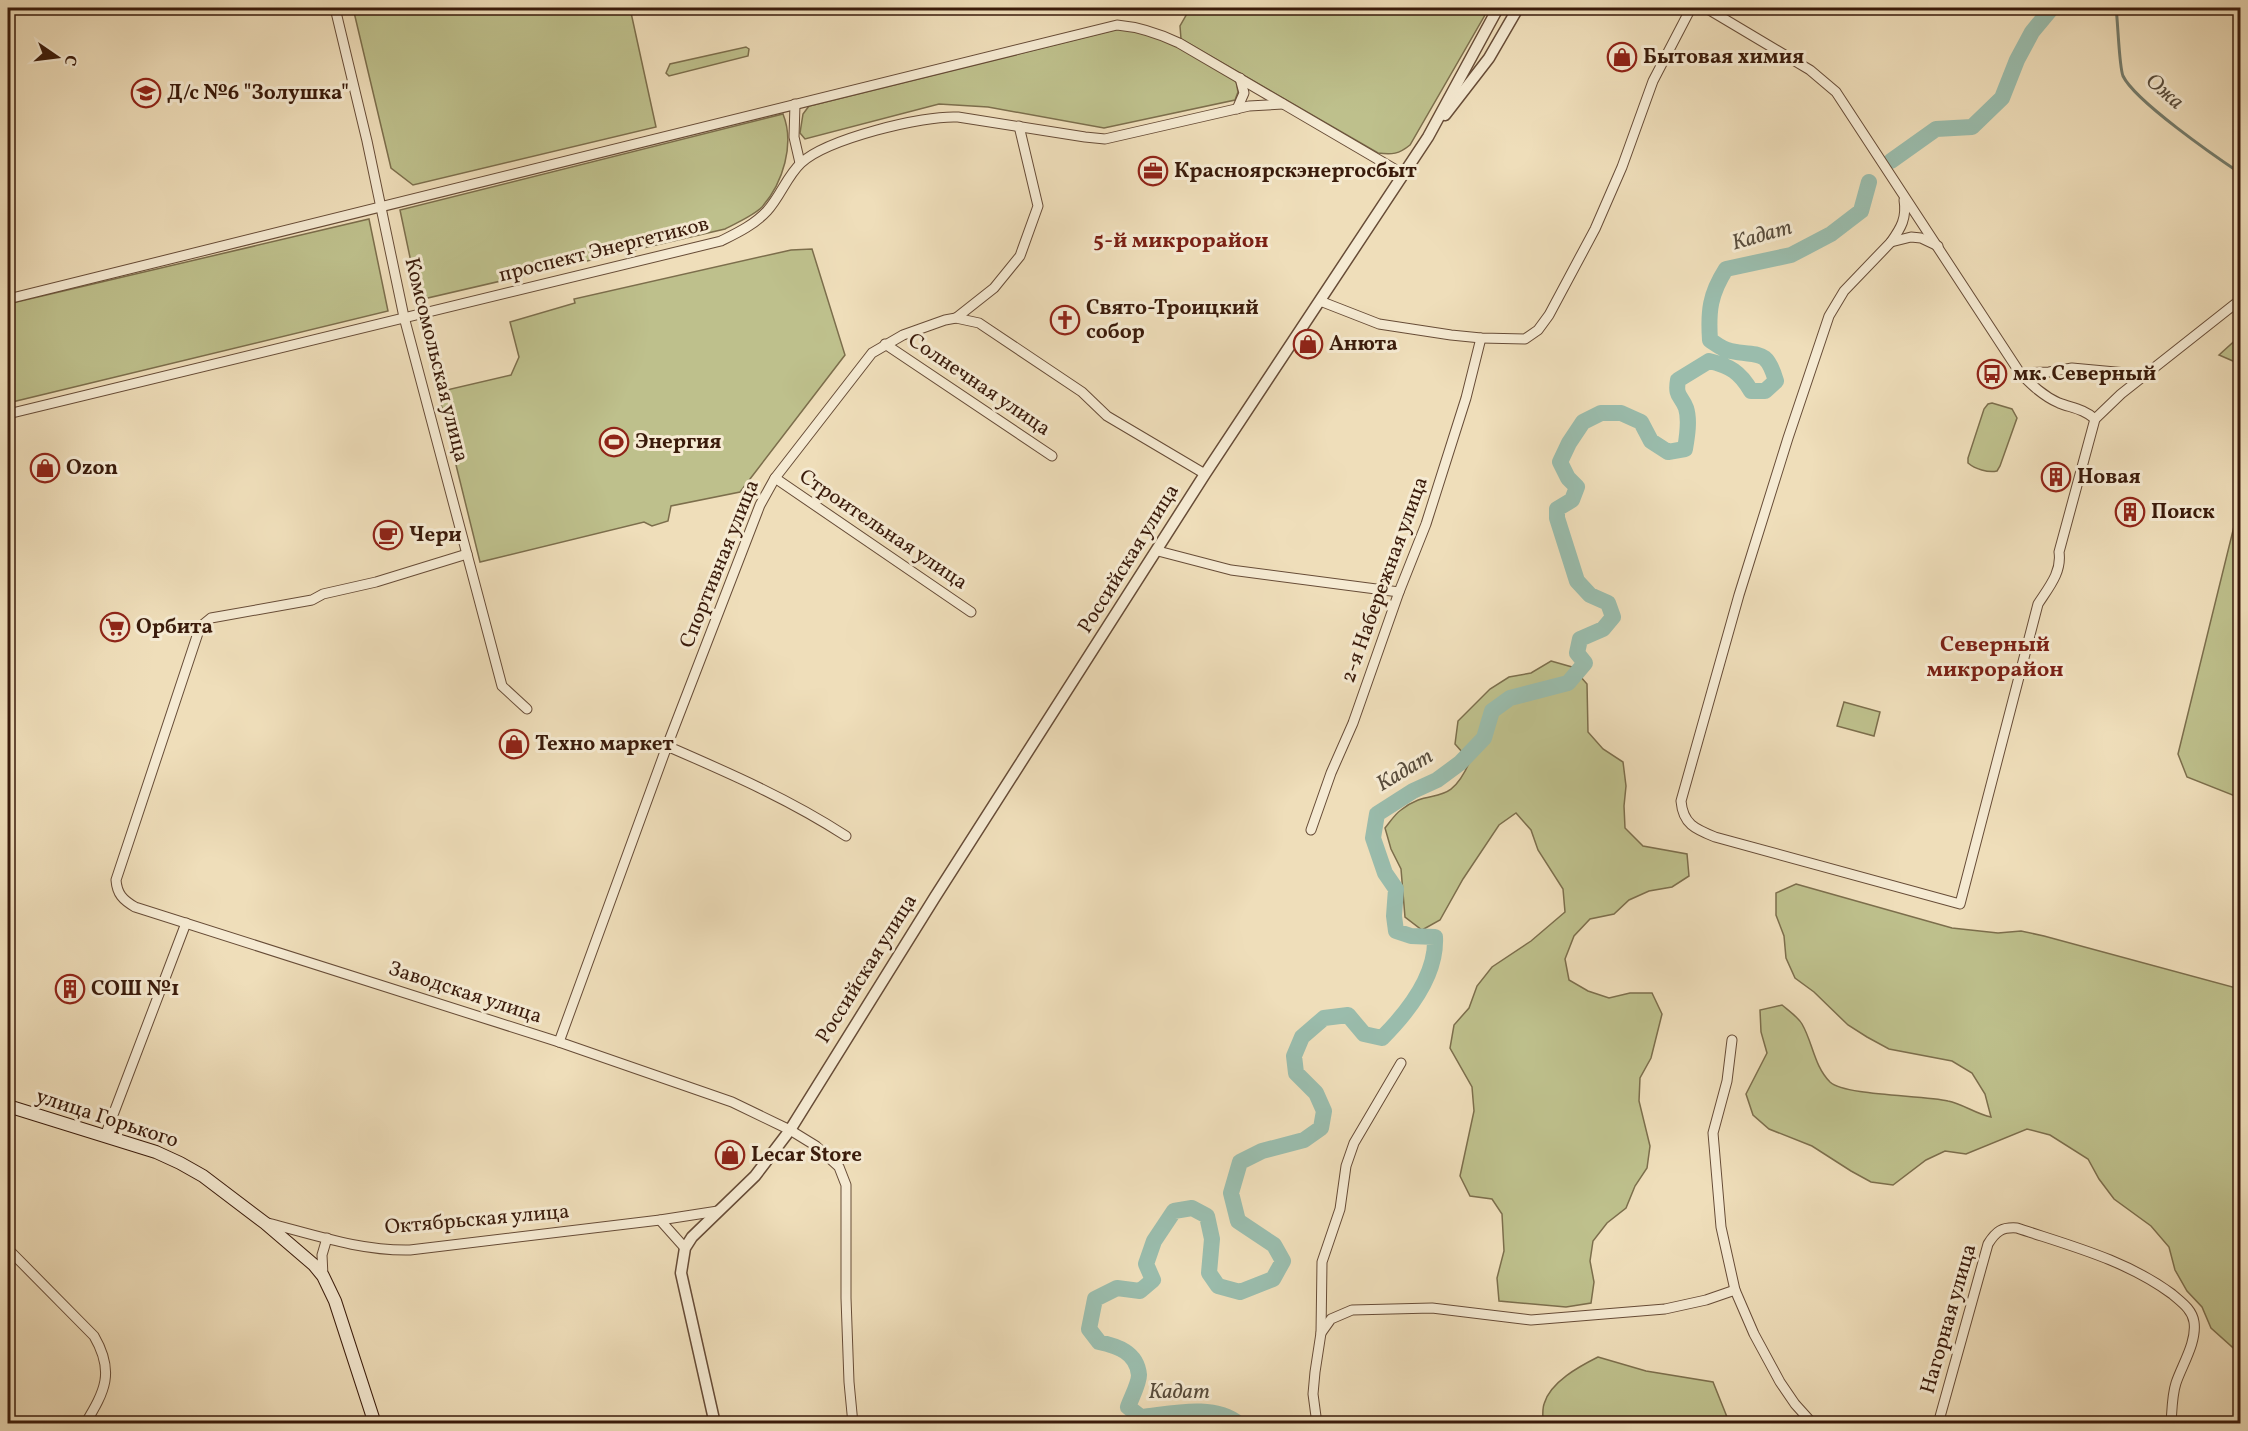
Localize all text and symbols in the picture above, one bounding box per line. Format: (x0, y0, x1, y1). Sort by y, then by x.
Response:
north arrow (27, 27, 87, 87)
shop icon: Бытовая химия (1606, 41, 1638, 73)
place label: Бытовая химия (1643, 43, 1804, 72)
text: С (58, 52, 82, 68)
water label: Ожа (2138, 66, 2190, 118)
school or university icon: Д/с №6 "Золушка" (130, 77, 162, 109)
place label: Д/с №6 "Золушка" (167, 79, 349, 108)
office icon: Красноярскэнергосбыт (1137, 155, 1169, 187)
place label: Красноярскэнергосбыт (1174, 157, 1417, 186)
street label: проспект Энергетиков (496, 210, 712, 290)
water label: Кадат (1728, 213, 1796, 259)
district label: 5-й микрорайон (1093, 226, 1269, 257)
street label: Комсомольская улица (397, 255, 475, 465)
place label: Свято-Троицкий собор (1086, 294, 1259, 347)
church icon: Свято-Троицкий собор (1049, 304, 1081, 336)
street label: Солнечная улица (902, 326, 1056, 444)
shop icon: Анюта (1292, 328, 1324, 360)
place label: Анюта (1329, 330, 1398, 359)
bus stop icon: мк. Северный (1976, 358, 2008, 390)
place label: мк. Северный (2013, 360, 2156, 389)
sports icon: Энергия (598, 426, 630, 458)
place label: Энергия (635, 428, 722, 457)
shop icon: Ozon (29, 452, 61, 484)
place label: Ozon (66, 454, 118, 483)
building icon: Новая (2040, 461, 2072, 493)
street label: Строительная улица (793, 463, 973, 597)
place label: Новая (2077, 463, 2141, 492)
street label: 2-я Набережная улица (1334, 473, 1436, 687)
street label: Спортивная улица (673, 475, 767, 653)
street label: Российская улица (1071, 479, 1187, 639)
building icon: Поиск (2114, 496, 2146, 528)
place label: Поиск (2151, 498, 2215, 527)
cafe icon: Чери (372, 519, 404, 551)
place label: Чери (409, 521, 462, 550)
supermarket icon: Орбита (99, 611, 131, 643)
place label: Орбита (136, 613, 213, 642)
district label: Северный микрорайон (1927, 630, 2063, 686)
shop icon: Техно маркет (498, 728, 530, 760)
place label: Техно маркет (535, 730, 674, 759)
water label: Кадат (1371, 742, 1439, 800)
street label: Российская улица (809, 889, 925, 1049)
street label: Заводская улица (384, 954, 546, 1032)
building icon: СОШ №1 (54, 973, 86, 1005)
place label: СОШ №1 (91, 975, 179, 1004)
street label: улица Горького (32, 1082, 182, 1156)
shop icon: Lecar Store (714, 1139, 746, 1171)
place label: Lecar Store (751, 1141, 862, 1170)
street label: Октябрьская улица (383, 1197, 571, 1243)
street label: Нагорная улица (1914, 1241, 1984, 1397)
water label: Кадат (1148, 1377, 1210, 1408)

